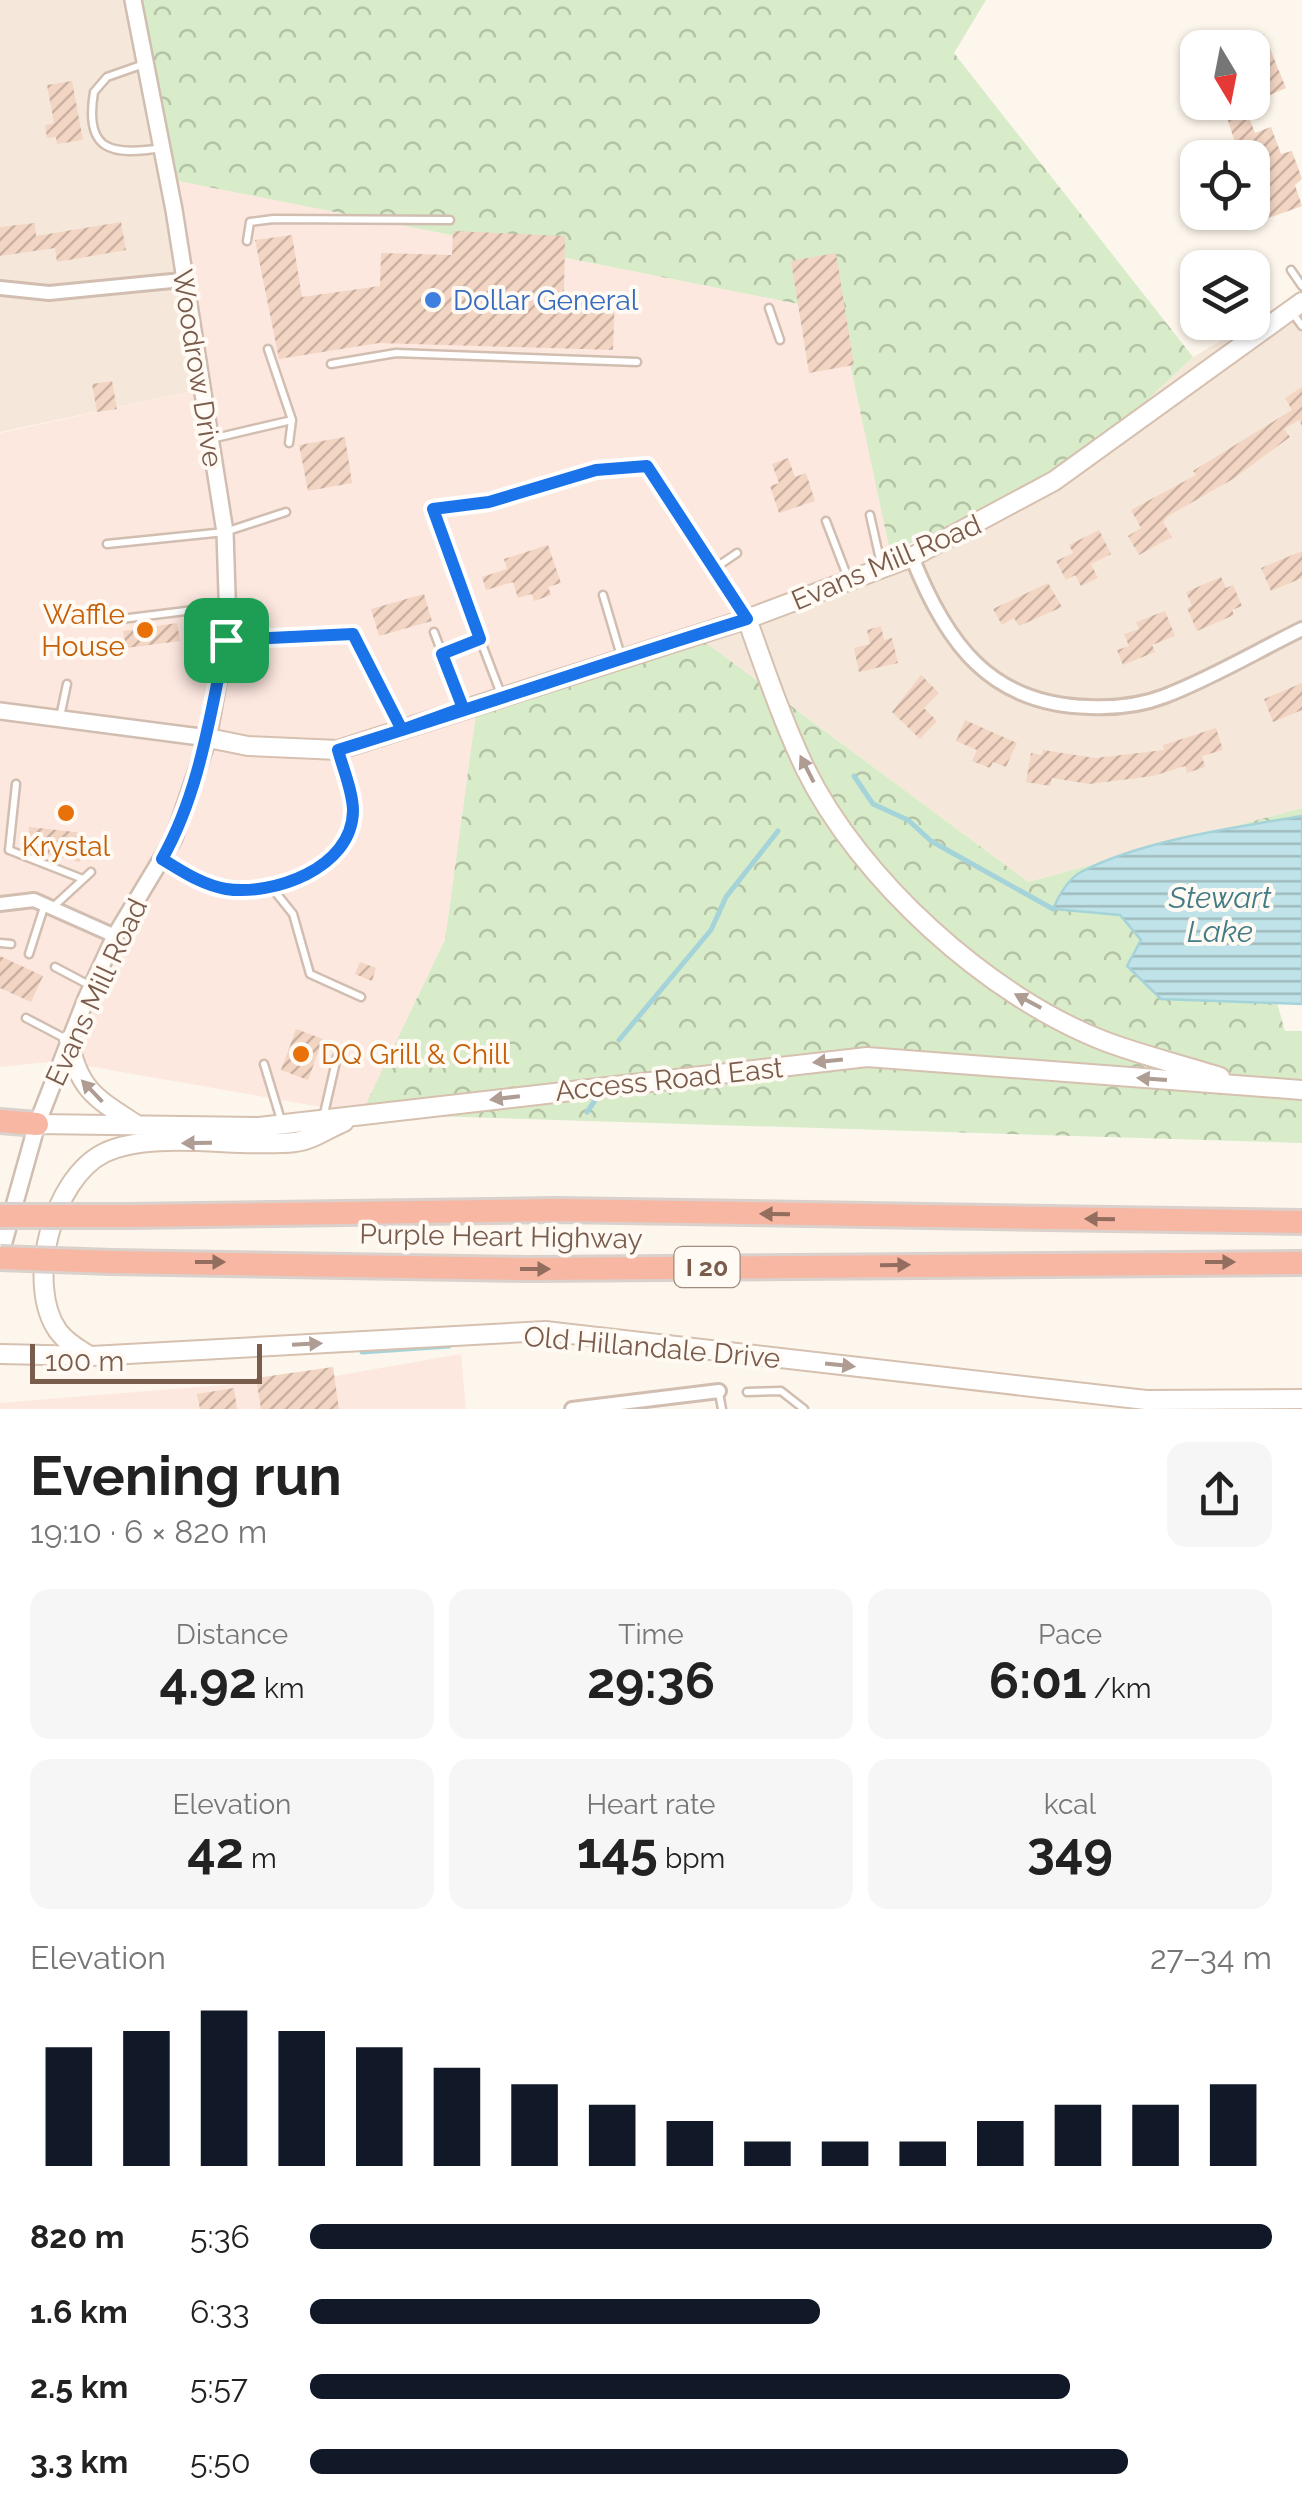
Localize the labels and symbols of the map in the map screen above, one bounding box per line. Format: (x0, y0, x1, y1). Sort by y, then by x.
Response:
north arrow (1180, 30, 1270, 120)
street label: Woodrow Drive (166, 267, 229, 469)
place label: Dollar General (453, 284, 639, 317)
marker: Dollar General (422, 289, 444, 311)
street label: Evans Mill Road (786, 508, 986, 617)
place label: Waffle House (41, 598, 125, 663)
pin (184, 598, 269, 683)
marker: Waffle House (134, 619, 156, 641)
one-way arrow (799, 755, 816, 784)
marker: Krystal (55, 802, 77, 824)
place label: Krystal (22, 830, 111, 863)
water label: Stewart Lake (1168, 880, 1272, 949)
street label: Evans Mill Road (39, 893, 154, 1091)
one-way arrow (1014, 993, 1043, 1010)
place label: DQ Grill & Chill (321, 1038, 510, 1071)
marker: DQ Grill & Chill (290, 1043, 312, 1065)
street label: Access Road East (553, 1051, 785, 1108)
one-way arrow (812, 1054, 843, 1070)
one-way arrow (1136, 1071, 1167, 1087)
one-way arrow (81, 1080, 104, 1104)
one-way arrow (489, 1090, 521, 1106)
one-way arrow (180, 1136, 212, 1152)
one-way arrow (758, 1205, 790, 1221)
one-way arrow (1083, 1211, 1115, 1227)
street label: Purple Heart Highway (359, 1218, 643, 1255)
road number: I 20 (674, 1247, 740, 1287)
one-way arrow (1204, 1254, 1236, 1270)
one-way arrow (194, 1255, 226, 1271)
one-way arrow (879, 1257, 911, 1273)
one-way arrow (519, 1261, 551, 1277)
street label: Old Hillandale Drive (522, 1320, 782, 1375)
one-way arrow (292, 1335, 324, 1351)
scale bar (30, 1339, 262, 1384)
one-way arrow (824, 1357, 856, 1373)

